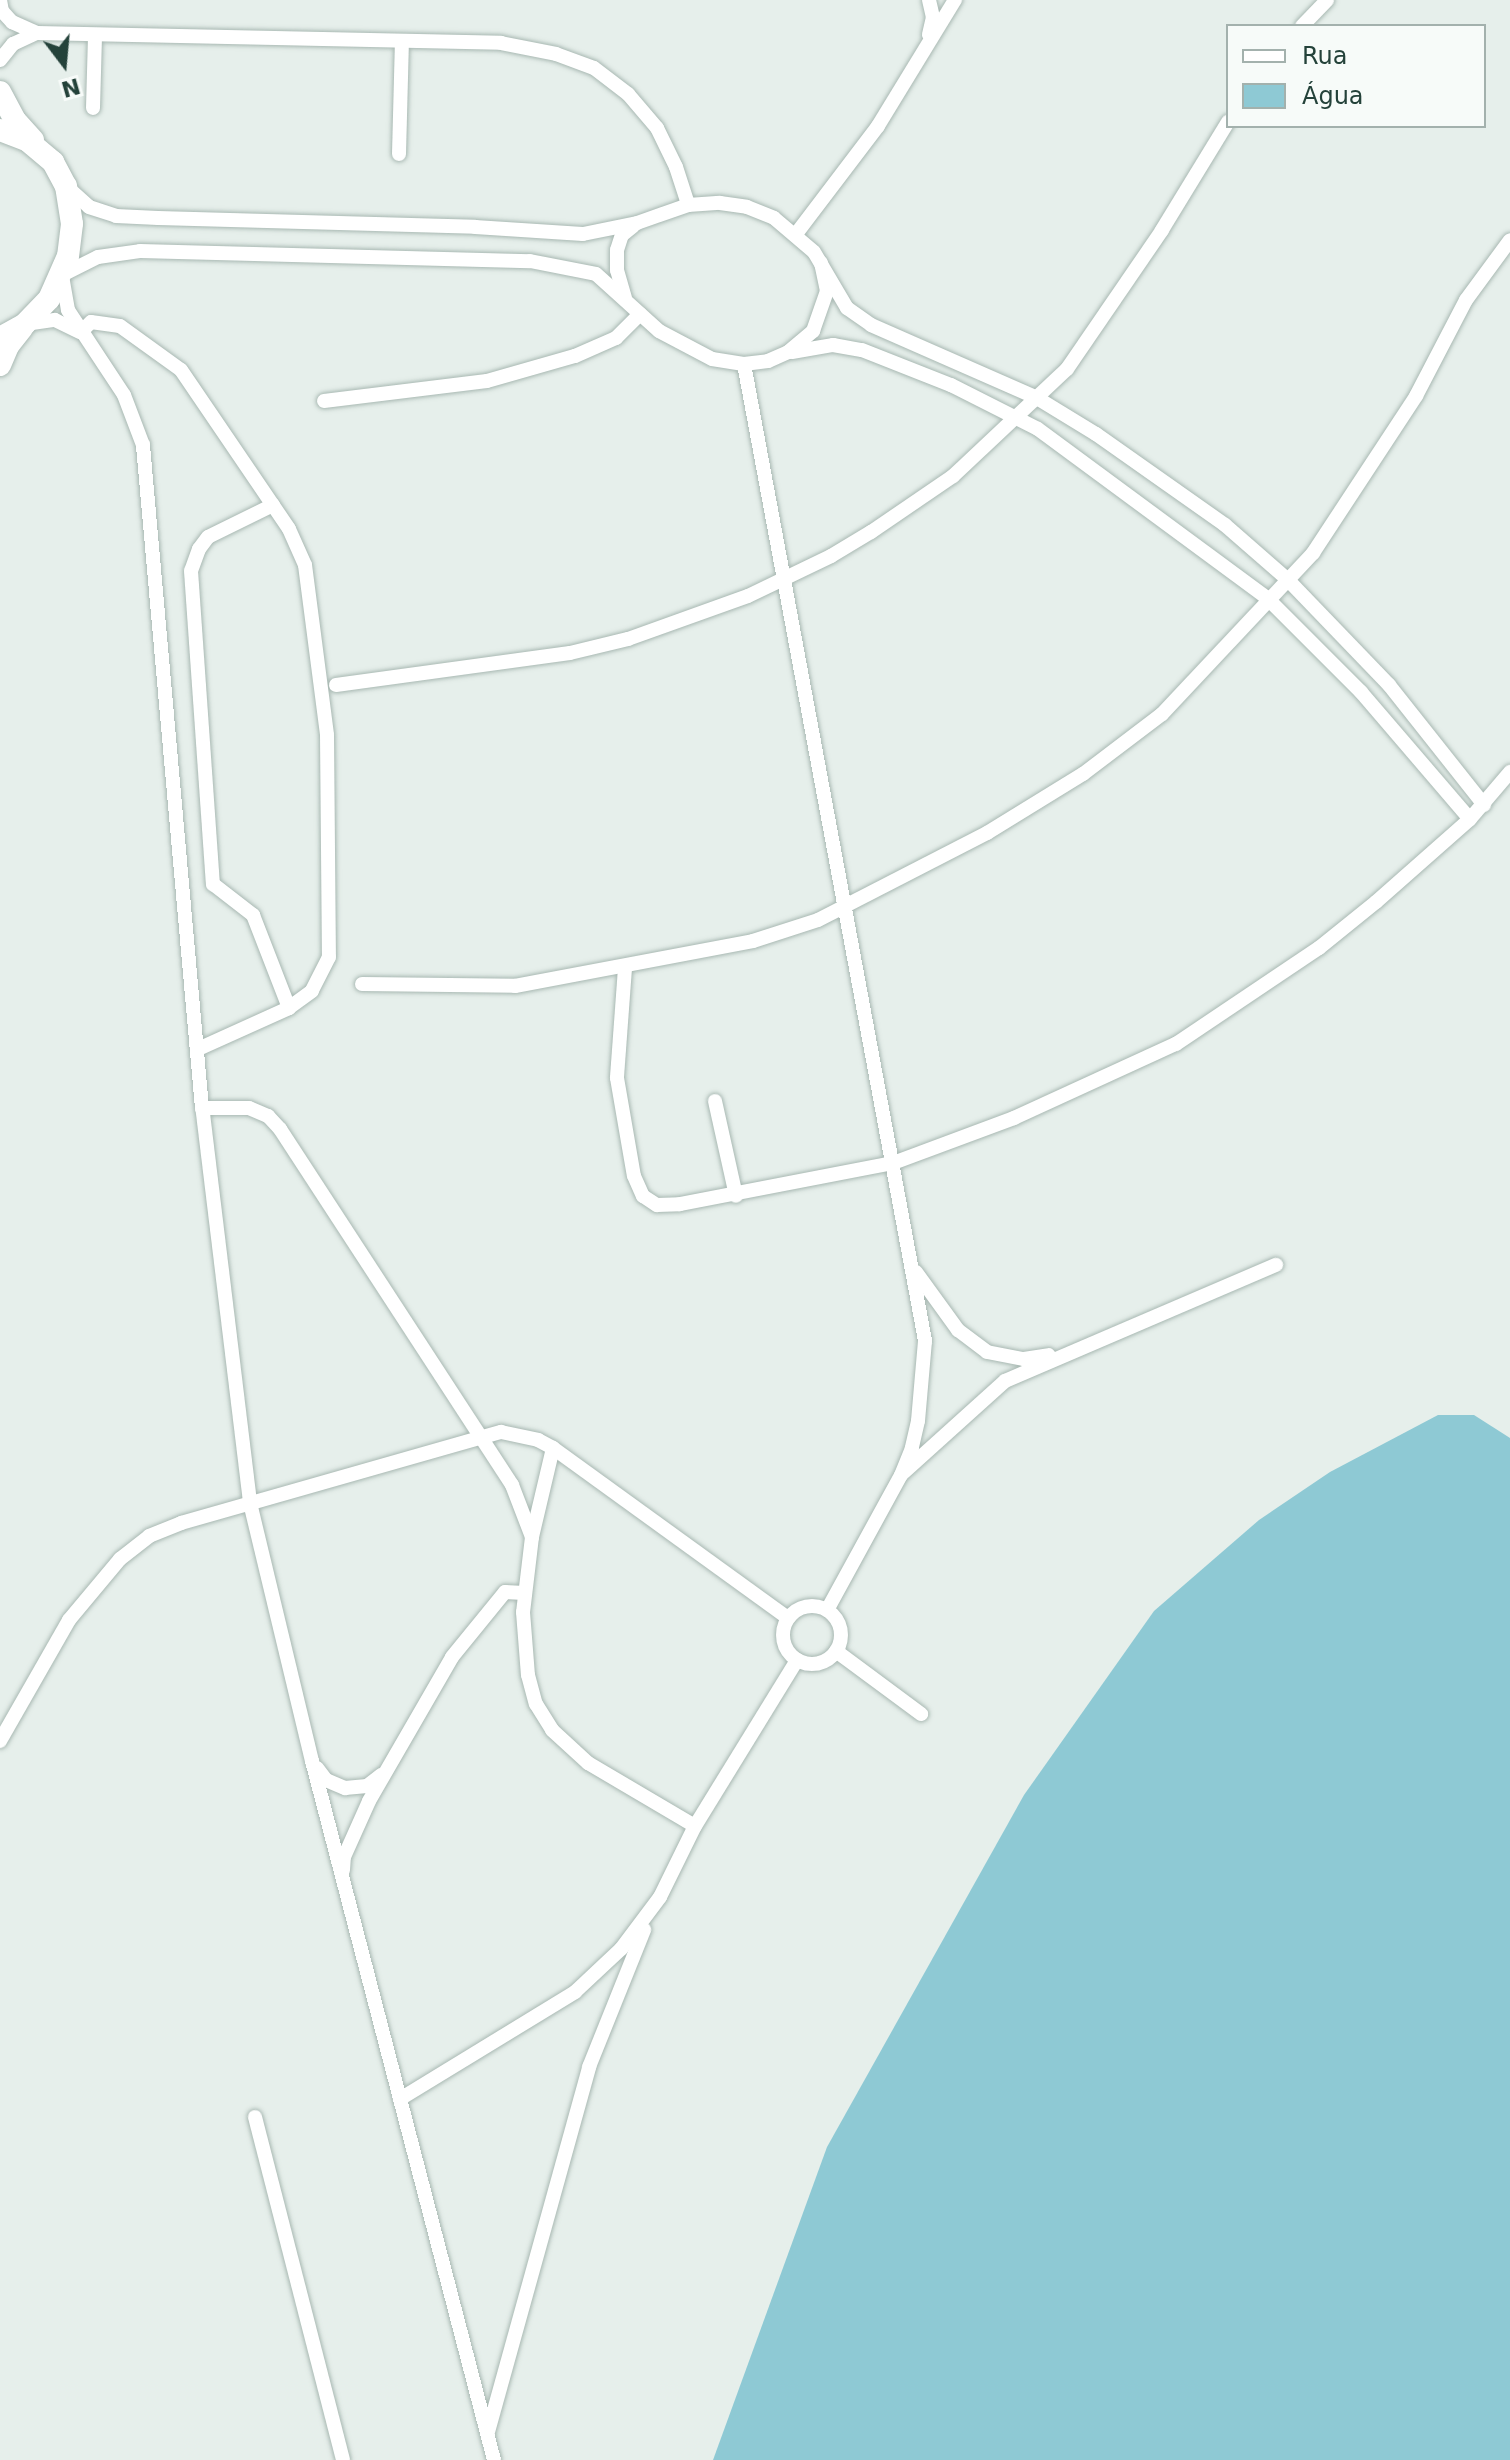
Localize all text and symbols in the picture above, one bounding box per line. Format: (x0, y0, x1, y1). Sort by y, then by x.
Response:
north arrow (24, 24, 104, 104)
legend (1226, 24, 1486, 128)
text: Rua (1302, 42, 1348, 70)
text: N (58, 73, 83, 102)
text: Água (1302, 82, 1364, 110)

